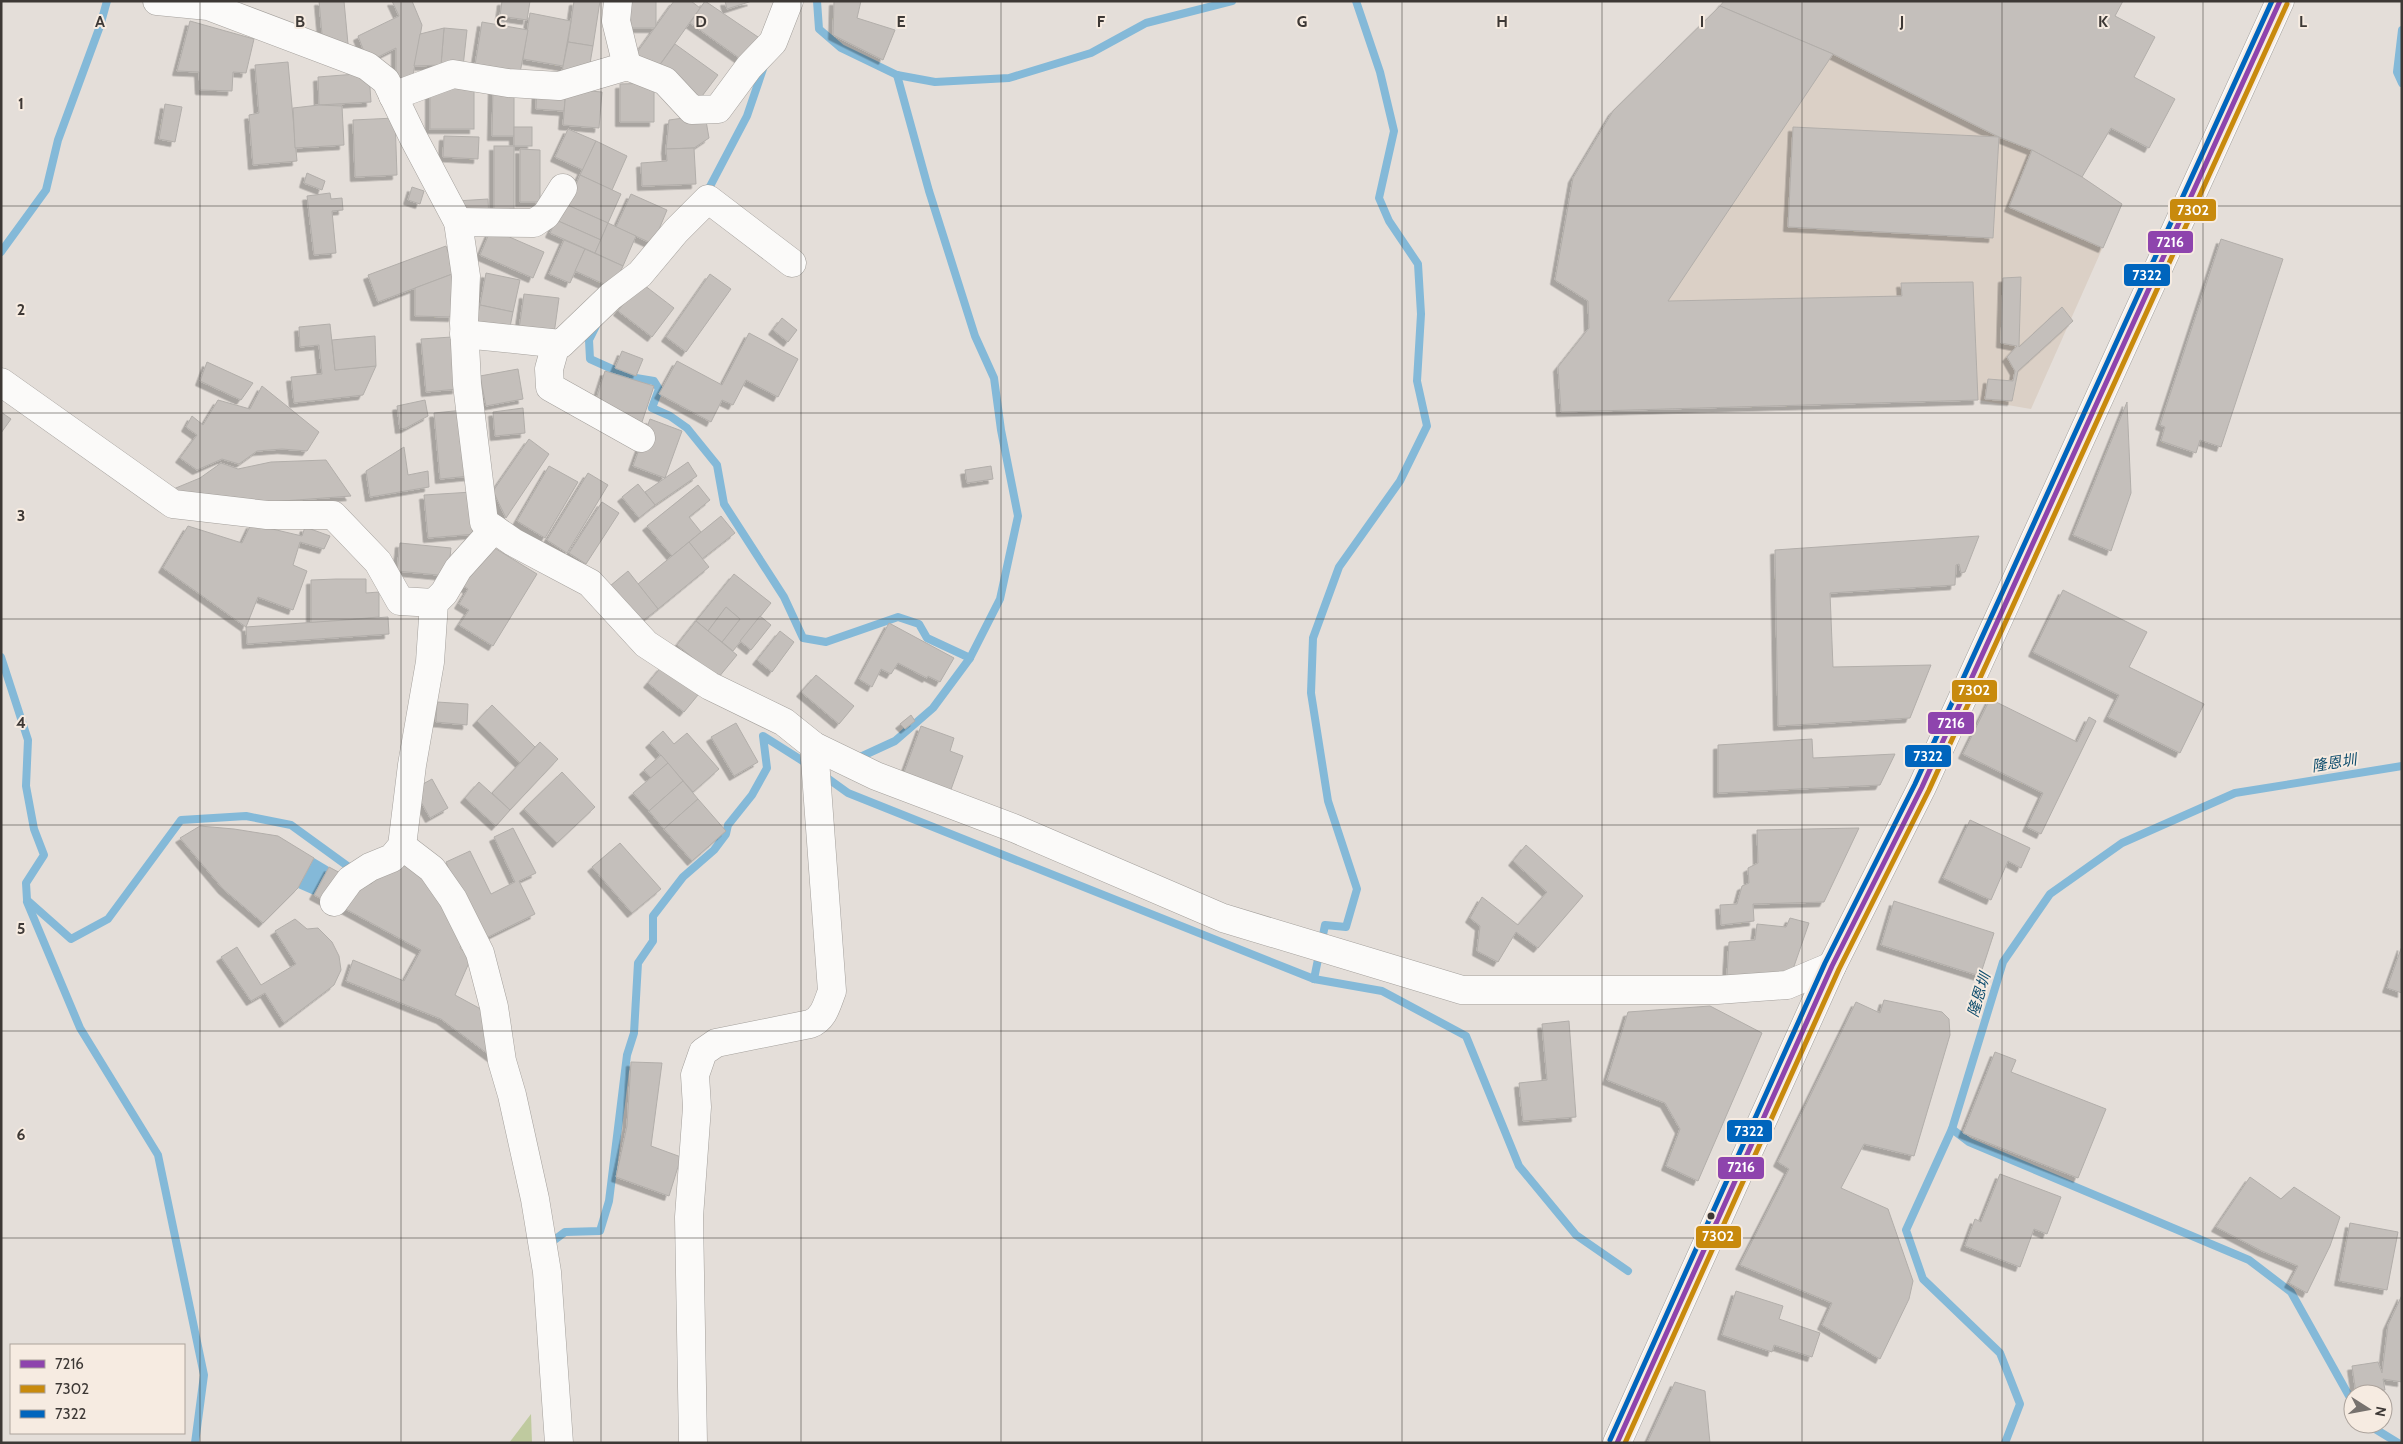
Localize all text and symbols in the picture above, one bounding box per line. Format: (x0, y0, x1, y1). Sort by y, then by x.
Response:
text: A (95, 12, 105, 31)
text: B (295, 12, 305, 31)
text: C (496, 12, 506, 31)
text: D (695, 12, 707, 31)
text: E (896, 12, 906, 31)
text: F (1097, 12, 1106, 31)
text: G (1297, 12, 1307, 31)
text: H (1496, 12, 1508, 31)
text: I (1700, 12, 1704, 31)
text: J (1899, 12, 1904, 31)
text: K (2098, 12, 2108, 31)
text: L (2299, 12, 2307, 31)
text: 1 (18, 94, 24, 113)
line badge: 7302 (2169, 198, 2217, 222)
text: 7302 (2177, 201, 2209, 219)
line badge: 7216 (2147, 230, 2194, 254)
text: 7216 (2156, 233, 2184, 251)
line badge: 7322 (2123, 263, 2171, 287)
text: 7322 (2132, 266, 2162, 284)
text: 2 (17, 300, 25, 319)
text: 3 (17, 506, 25, 525)
line badge: 7302 (1951, 679, 1998, 703)
text: 7302 (1958, 681, 1990, 699)
line badge: 7216 (1927, 711, 1975, 735)
text: 4 (16, 713, 26, 732)
text: 7216 (1937, 714, 1965, 732)
line badge: 7322 (1904, 744, 1952, 768)
text: 7322 (1913, 747, 1943, 765)
water label: 隆恩圳 (2310, 750, 2360, 775)
text: 5 (17, 919, 25, 938)
water label: 隆恩圳 (1964, 969, 1995, 1019)
line badge: 7322 (1726, 1119, 1773, 1143)
text: 7322 (1734, 1122, 1764, 1140)
text: 6 (17, 1125, 26, 1144)
line badge: 7216 (1717, 1156, 1765, 1180)
text: 7216 (1727, 1158, 1755, 1176)
unlabelled marker (1706, 1211, 1716, 1221)
line badge: 7302 (1695, 1225, 1742, 1249)
text: 7302 (1702, 1227, 1734, 1245)
legend (10, 1344, 185, 1434)
text: 7216 (55, 1355, 84, 1373)
text: 7302 (55, 1380, 89, 1398)
north arrow (2343, 1384, 2393, 1434)
text: 7322 (55, 1405, 87, 1423)
text: N (2371, 1405, 2391, 1418)

